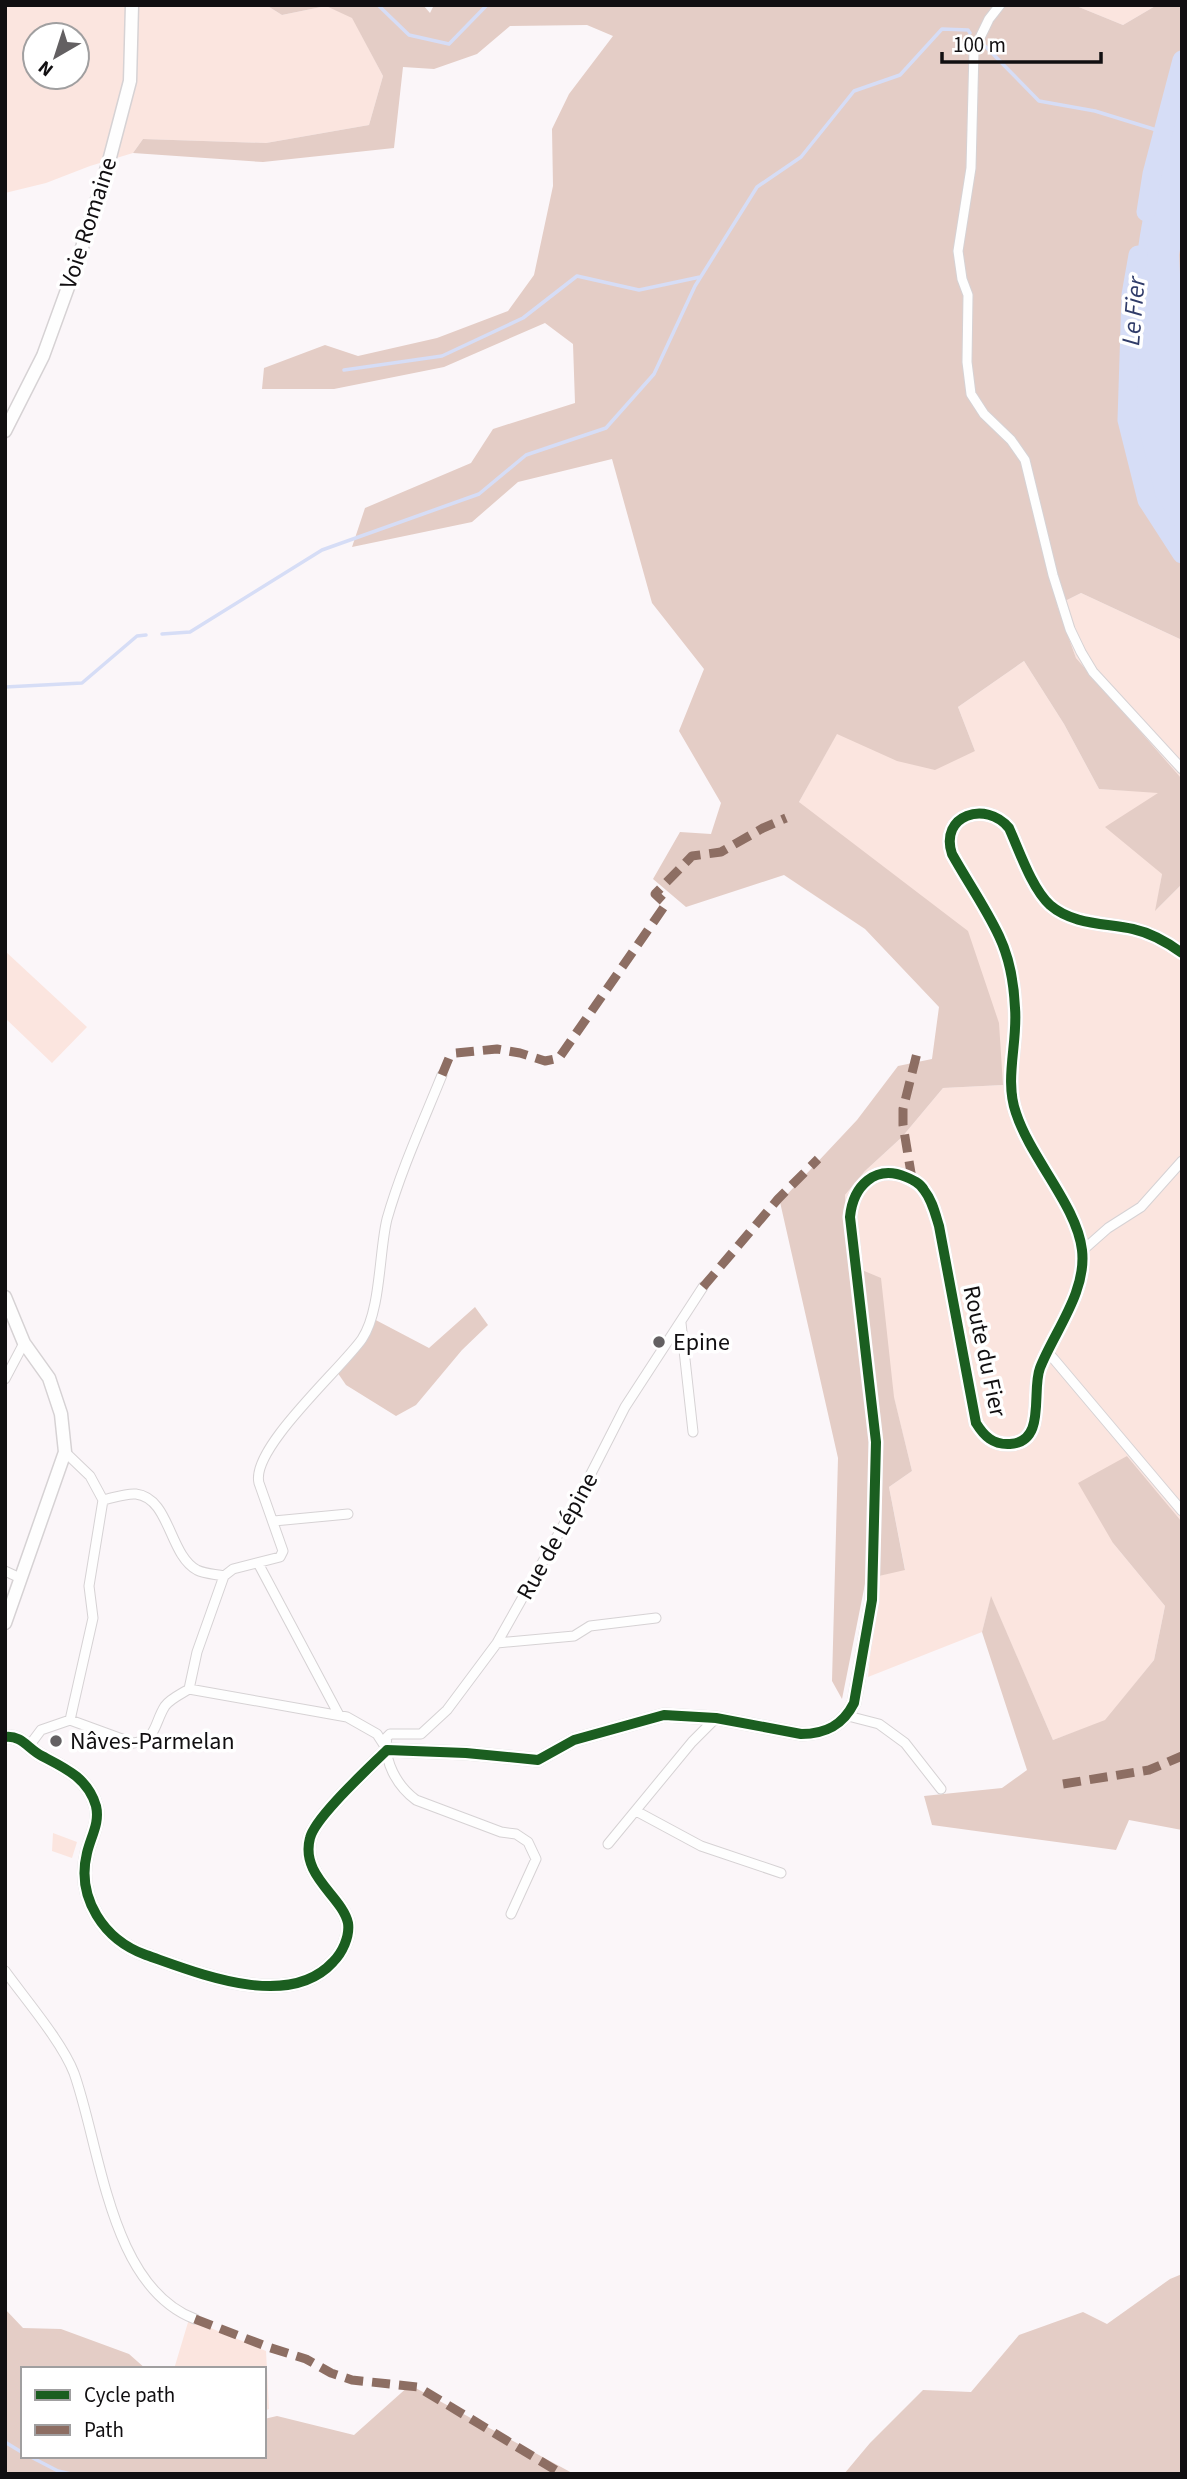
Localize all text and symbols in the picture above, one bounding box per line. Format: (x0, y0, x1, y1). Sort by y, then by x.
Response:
north arrow (21, 21, 91, 91)
scale bar (942, 21, 1101, 65)
text: 100 m (953, 30, 1006, 60)
text: N (33, 54, 60, 83)
street label: Voie Romaine (51, 153, 126, 294)
water label: Le Fier (1112, 274, 1155, 347)
street label: Route du Fier (954, 1282, 1016, 1421)
place label: Epine (673, 1325, 730, 1360)
marker: Epine (651, 1334, 667, 1350)
street label: Rue de Lépine (508, 1466, 607, 1606)
place label: Nâves-Parmelan (70, 1724, 235, 1759)
marker: Nâves-Parmelan (48, 1733, 64, 1749)
legend (21, 2367, 266, 2458)
text: Cycle path (84, 2380, 175, 2410)
text: Path (84, 2415, 124, 2445)

